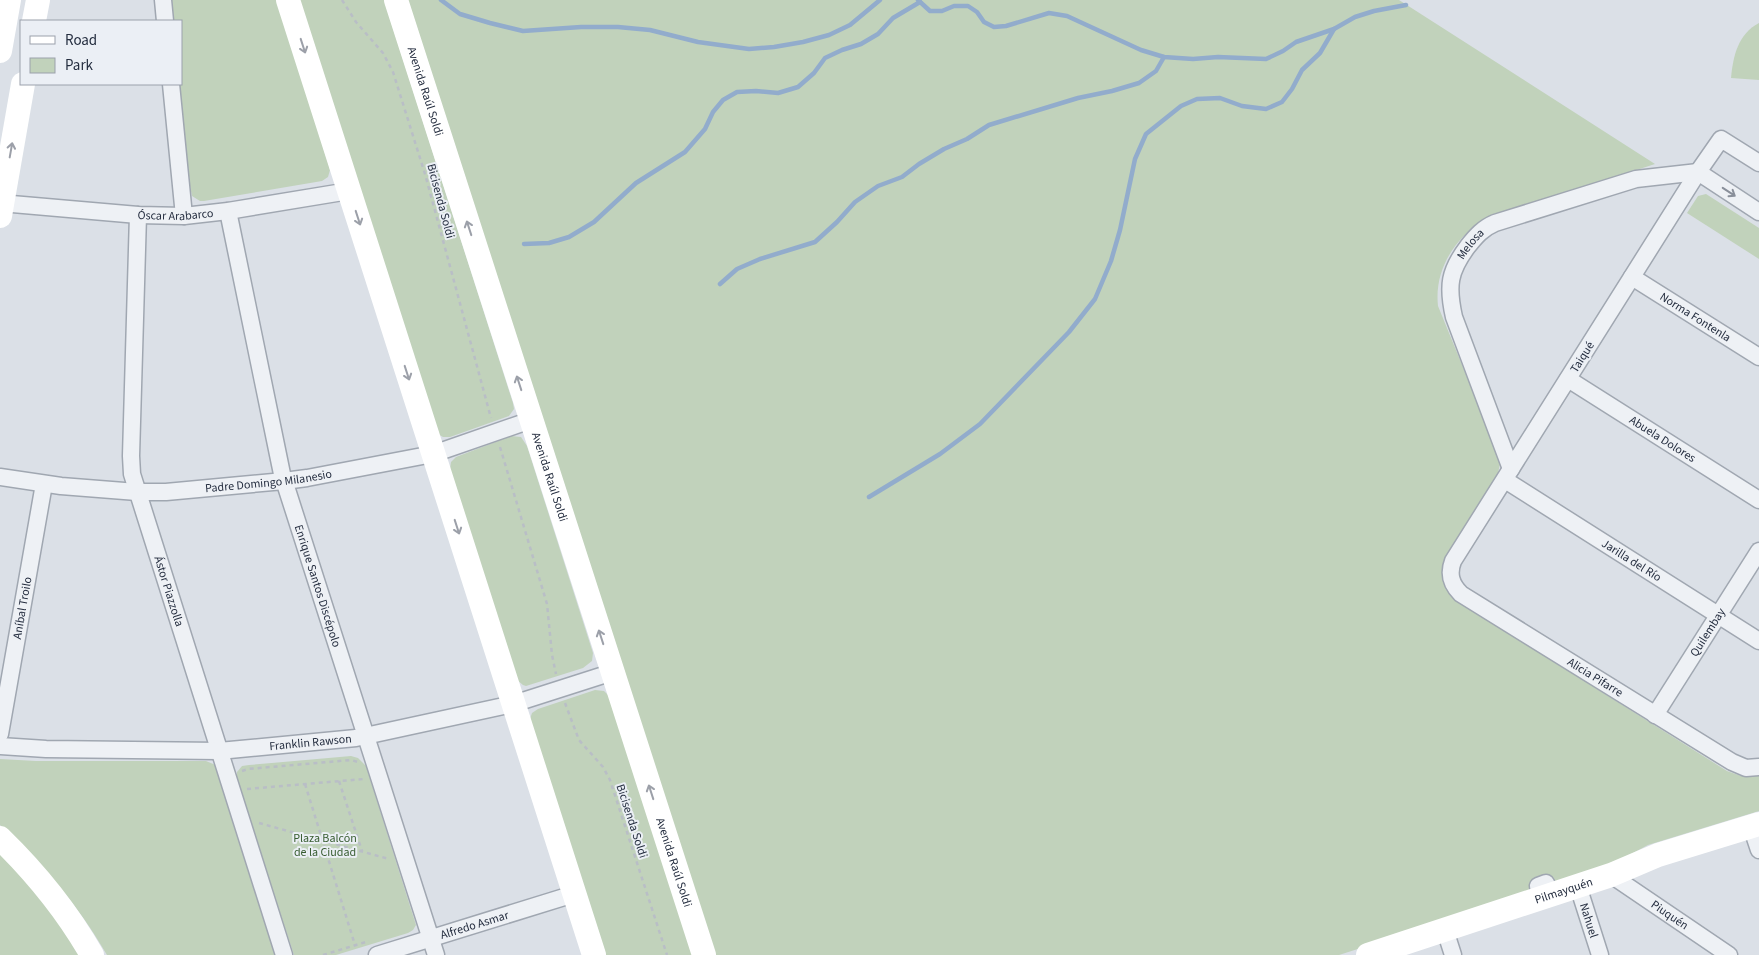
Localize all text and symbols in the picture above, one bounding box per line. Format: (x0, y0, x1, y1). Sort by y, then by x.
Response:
legend (20, 20, 182, 85)
text: Road (65, 30, 97, 51)
one-way arrow (299, 38, 308, 54)
street label: Avenida Raúl Soldi (403, 45, 447, 138)
text: Park (65, 55, 94, 76)
one-way arrow (7, 143, 17, 159)
street label: Bicisenda Soldi (422, 162, 459, 240)
one-way arrow (1721, 187, 1735, 197)
street label: Óscar Arabarco (137, 205, 214, 225)
one-way arrow (353, 210, 363, 226)
one-way arrow (464, 220, 474, 236)
street label: Melosa (1453, 225, 1488, 263)
street label: Norma Fontenla (1656, 289, 1734, 346)
street label: Taiqué (1566, 338, 1599, 376)
one-way arrow (403, 364, 413, 380)
one-way arrow (514, 375, 524, 391)
street label: Abuela Dolores (1626, 412, 1699, 467)
street label: Avenida Raúl Soldi (527, 430, 572, 524)
street label: Padre Domingo Milanesio (204, 465, 333, 497)
one-way arrow (452, 519, 462, 535)
street label: Enrique Santos Discépolo (290, 523, 345, 650)
street label: Jarilla del Río (1598, 535, 1665, 586)
street label: Ástor Piazzolla (149, 554, 188, 629)
street label: Aníbal Troilo (9, 575, 37, 641)
street label: Quilembay (1686, 605, 1730, 660)
one-way arrow (596, 630, 606, 646)
street label: Alicia Pifarre (1564, 654, 1626, 701)
street label: Franklin Rawson (269, 730, 353, 755)
street label: Bicisenda Soldi (612, 782, 651, 860)
one-way arrow (646, 784, 656, 800)
street label: Avenida Raúl Soldi (651, 816, 696, 909)
park label: Plaza Balcón de la Ciudad (293, 830, 357, 861)
street label: Pilmayquén (1533, 874, 1595, 909)
street label: Piuquén (1647, 896, 1692, 934)
street label: Nahuel (1575, 901, 1602, 940)
street label: Alfredo Asmar (438, 906, 512, 944)

